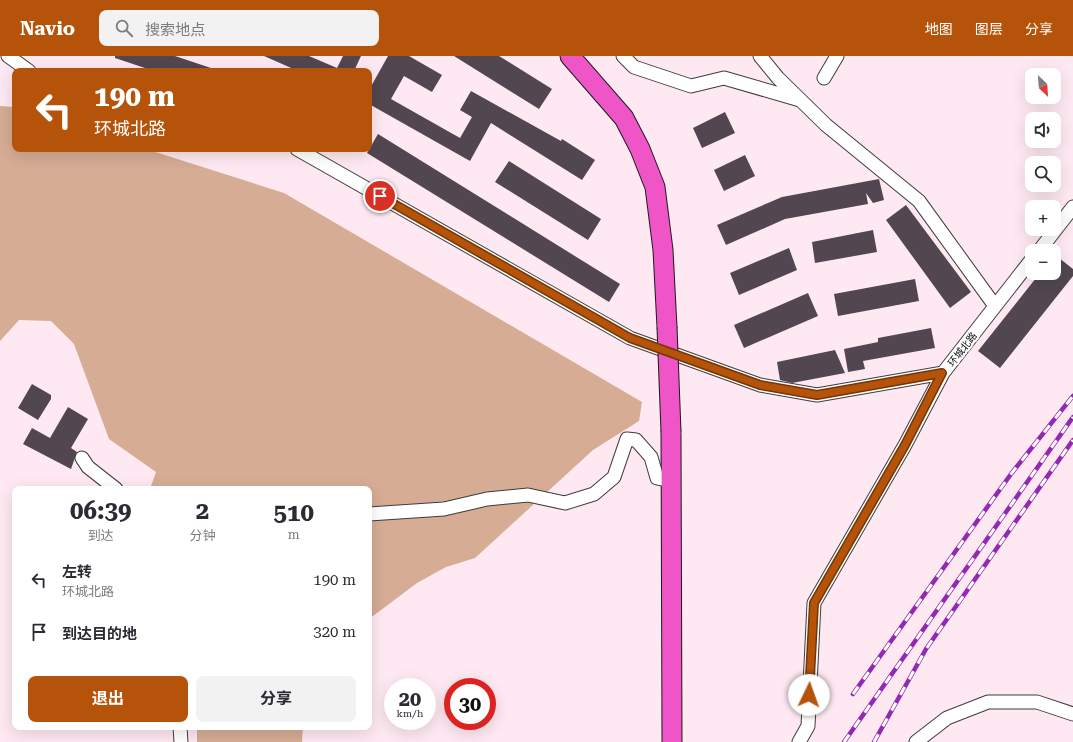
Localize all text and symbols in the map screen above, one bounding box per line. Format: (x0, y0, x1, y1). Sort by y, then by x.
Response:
search box (99, 10, 379, 46)
text: Navio (20, 17, 75, 40)
icon: search (113, 17, 135, 39)
text: 搜索地点 (145, 21, 205, 39)
text: 地图 (925, 21, 953, 37)
text: 图层 (975, 21, 1003, 37)
text: 分享 (1025, 21, 1053, 37)
north arrow (1025, 68, 1061, 104)
map controls (1025, 68, 1061, 280)
text: 190 m (94, 80, 175, 113)
icon: left (28, 84, 80, 136)
button: sound (1025, 112, 1061, 148)
text: 环城北路 (94, 118, 166, 139)
button: search (1025, 156, 1061, 192)
pin (363, 179, 397, 213)
icon: arrive (369, 185, 391, 207)
button: + (1025, 200, 1061, 236)
button: − (1025, 244, 1061, 280)
street label: 环城北路 (946, 330, 979, 368)
text: 06:39 (70, 497, 131, 525)
text: 2 (196, 497, 209, 525)
text: 510 (274, 499, 314, 527)
text: m (288, 527, 300, 542)
text: 到达 (88, 528, 114, 543)
text: 分钟 (189, 528, 215, 543)
text: 左转 (62, 563, 92, 581)
icon: left (28, 569, 50, 591)
text: 190 m (313, 571, 356, 589)
text: 环城北路 (62, 584, 114, 599)
icon: arrive (28, 621, 50, 643)
text: 320 m (313, 623, 356, 641)
text: 到达目的地 (62, 625, 137, 643)
position arrow (788, 674, 830, 716)
button: 退出 (28, 676, 188, 722)
button: 分享 (196, 676, 356, 722)
speed limit sign: 30 (444, 678, 496, 730)
text: 20 (399, 687, 421, 711)
text: km/h (397, 708, 423, 719)

